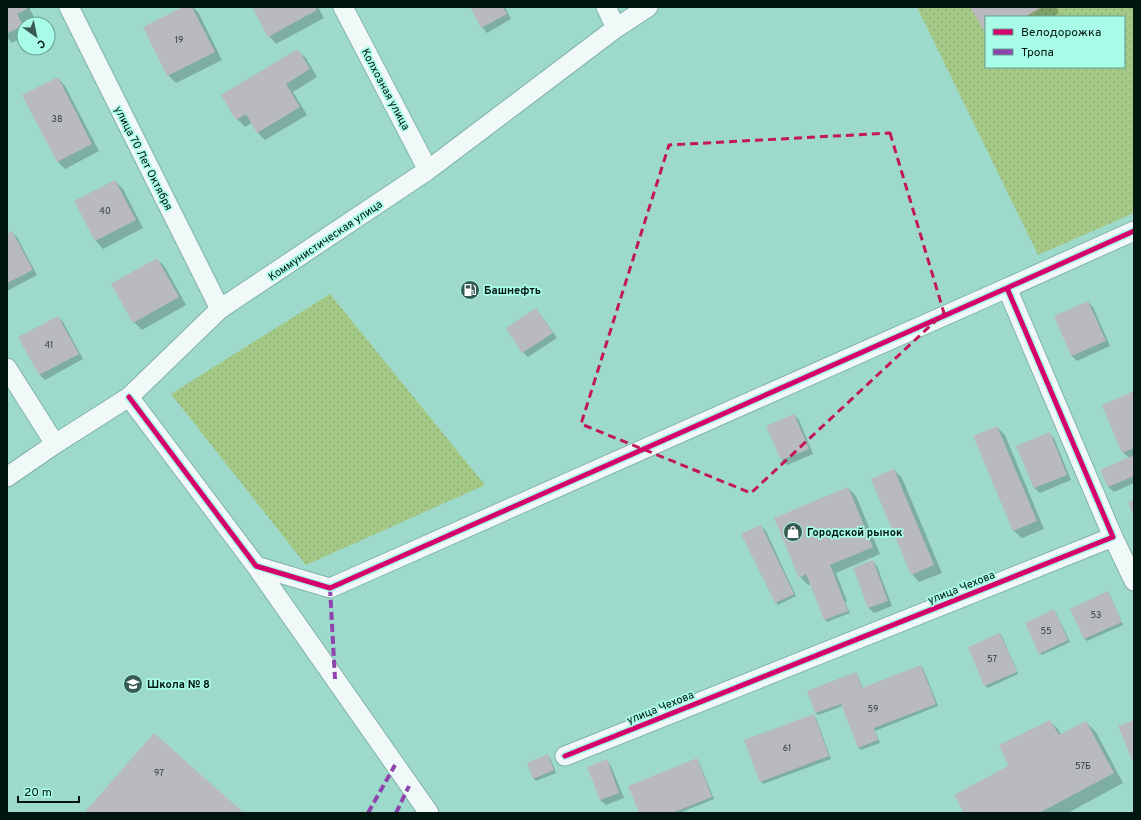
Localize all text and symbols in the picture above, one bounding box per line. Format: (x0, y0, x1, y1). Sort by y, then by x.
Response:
north arrow (16, 16, 56, 56)
legend (985, 16, 1125, 68)
text: Велодорожка (1021, 25, 1101, 41)
house number: 19 (175, 35, 183, 46)
text: С (34, 36, 48, 51)
text: Тропа (1021, 45, 1054, 61)
street label: Колхозная улица (358, 46, 413, 133)
street label: улица 70 Лет Октября (111, 104, 175, 213)
house number: 38 (52, 114, 62, 125)
street label: Коммунистическая улица (266, 197, 385, 284)
house number: 40 (99, 206, 111, 217)
fuel station icon: Башнефть (459, 279, 481, 301)
place label: Башнефть (484, 284, 541, 298)
house number: 41 (45, 340, 53, 351)
shop icon: Городской рынок (782, 521, 804, 543)
place label: Городской рынок (807, 526, 903, 540)
street label: улица Чехова (926, 568, 997, 608)
house number: 53 (1090, 610, 1102, 621)
house number: 55 (1040, 626, 1052, 637)
house number: 57 (987, 654, 997, 665)
school or university icon: Школа № 8 (122, 673, 144, 695)
place label: Школа № 8 (147, 678, 210, 692)
street label: улица Чехова (625, 688, 696, 728)
house number: 59 (868, 704, 878, 715)
house number: 61 (783, 743, 791, 754)
house number: 57Б (1075, 761, 1091, 772)
house number: 97 (154, 768, 164, 779)
scale bar (18, 778, 79, 804)
text: 20 m (24, 785, 52, 801)

